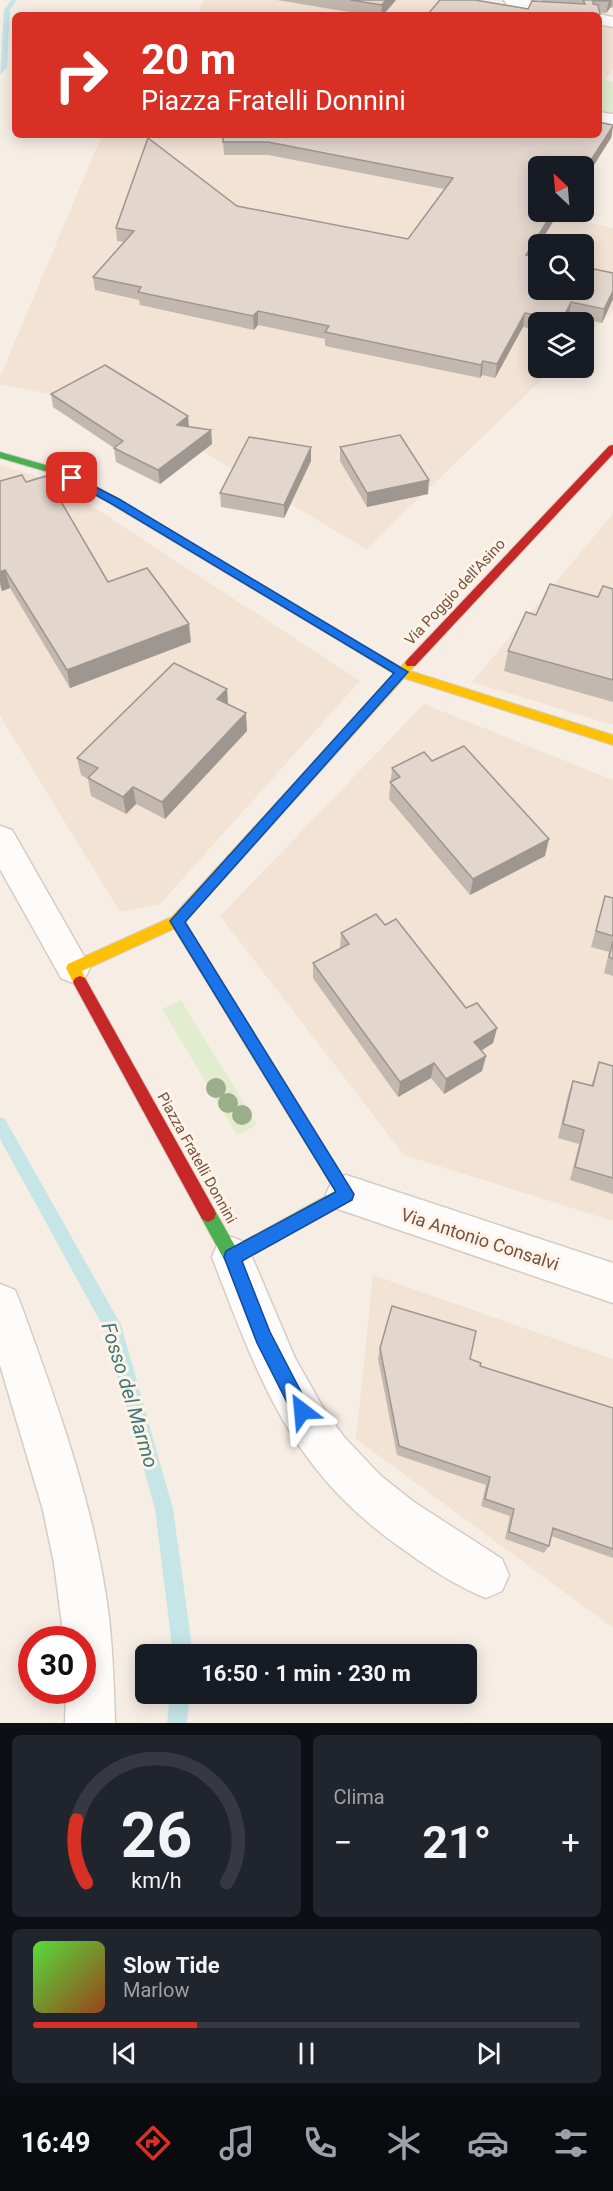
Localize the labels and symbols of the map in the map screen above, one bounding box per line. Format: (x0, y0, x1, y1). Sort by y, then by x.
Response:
north arrow (528, 156, 594, 222)
pin (46, 452, 97, 503)
street label: Via Poggio dell'Asino (401, 535, 509, 649)
street label: Piazza Fratelli Donnini (153, 1089, 241, 1227)
street label: Via Antonio Consalvi (398, 1203, 562, 1275)
water label: Fosso del Marmo (97, 1319, 163, 1471)
position arrow (270, 1379, 334, 1443)
speed limit sign: 30 (18, 1626, 96, 1704)

